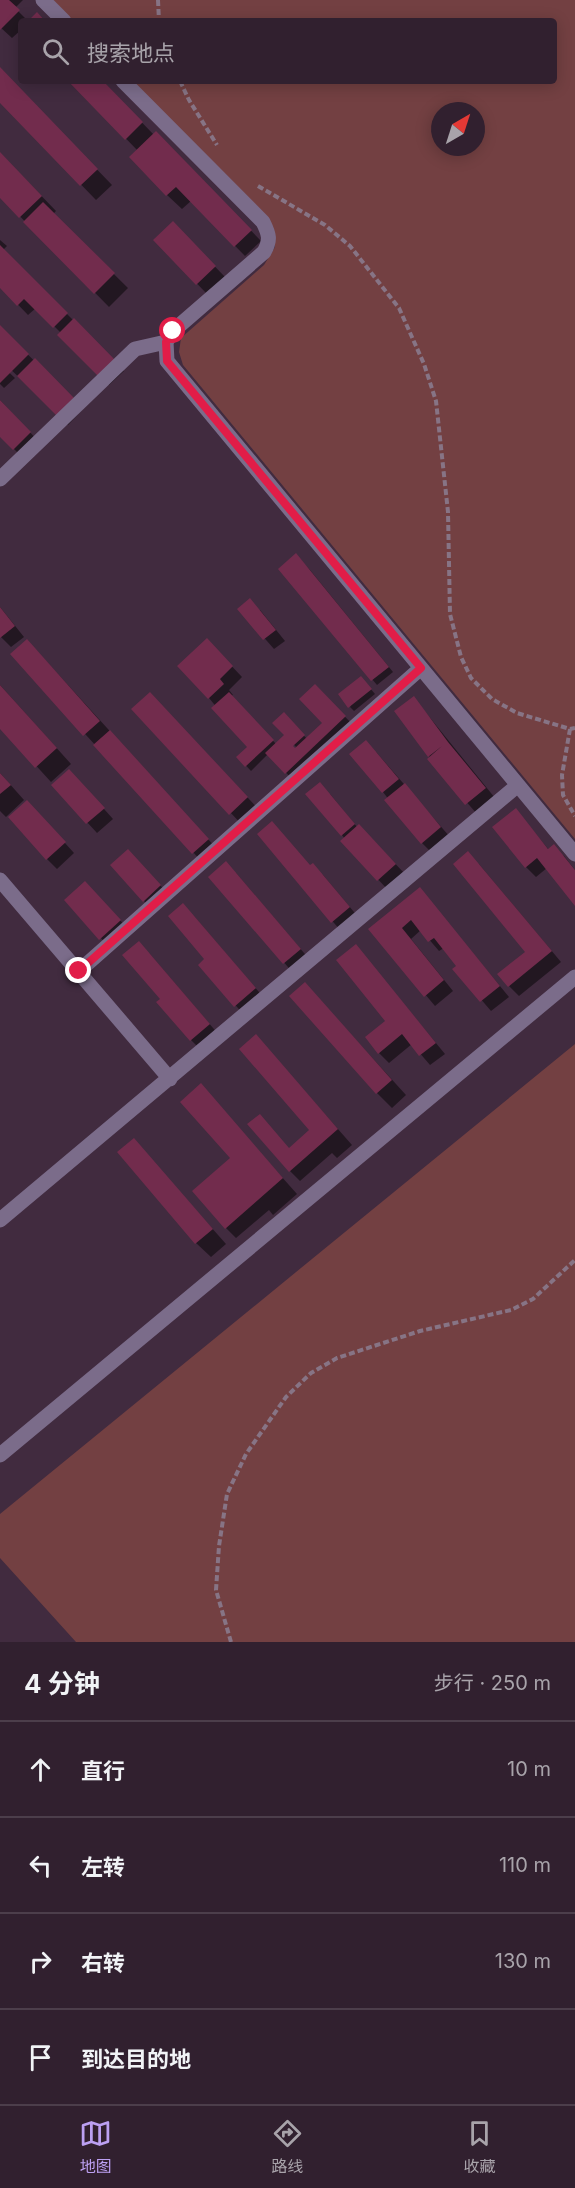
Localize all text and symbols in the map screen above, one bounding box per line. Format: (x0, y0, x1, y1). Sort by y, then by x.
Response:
search box (18, 18, 557, 84)
icon: search (39, 35, 72, 68)
text: 搜索地点 (87, 40, 175, 66)
north arrow (431, 102, 485, 156)
route start (159, 317, 185, 343)
route end (65, 957, 91, 983)
text: 4 分钟 (24, 1668, 100, 1699)
text: 步行 · 250 m (434, 1671, 551, 1695)
icon: ahead (24, 1753, 57, 1786)
text: 10 m (507, 1757, 551, 1781)
text: 直行 (81, 1758, 125, 1784)
icon: left (24, 1849, 57, 1882)
text: 110 m (499, 1853, 551, 1877)
text: 左转 (81, 1854, 125, 1880)
icon: right (24, 1945, 57, 1978)
text: 130 m (495, 1949, 551, 1973)
text: 右转 (81, 1950, 125, 1976)
icon: arrive (24, 2041, 57, 2074)
text: 到达目的地 (81, 2046, 191, 2072)
tab: 地图 (79, 2117, 112, 2177)
tab: 路线 (271, 2117, 304, 2177)
tab: 收藏 (463, 2117, 496, 2177)

